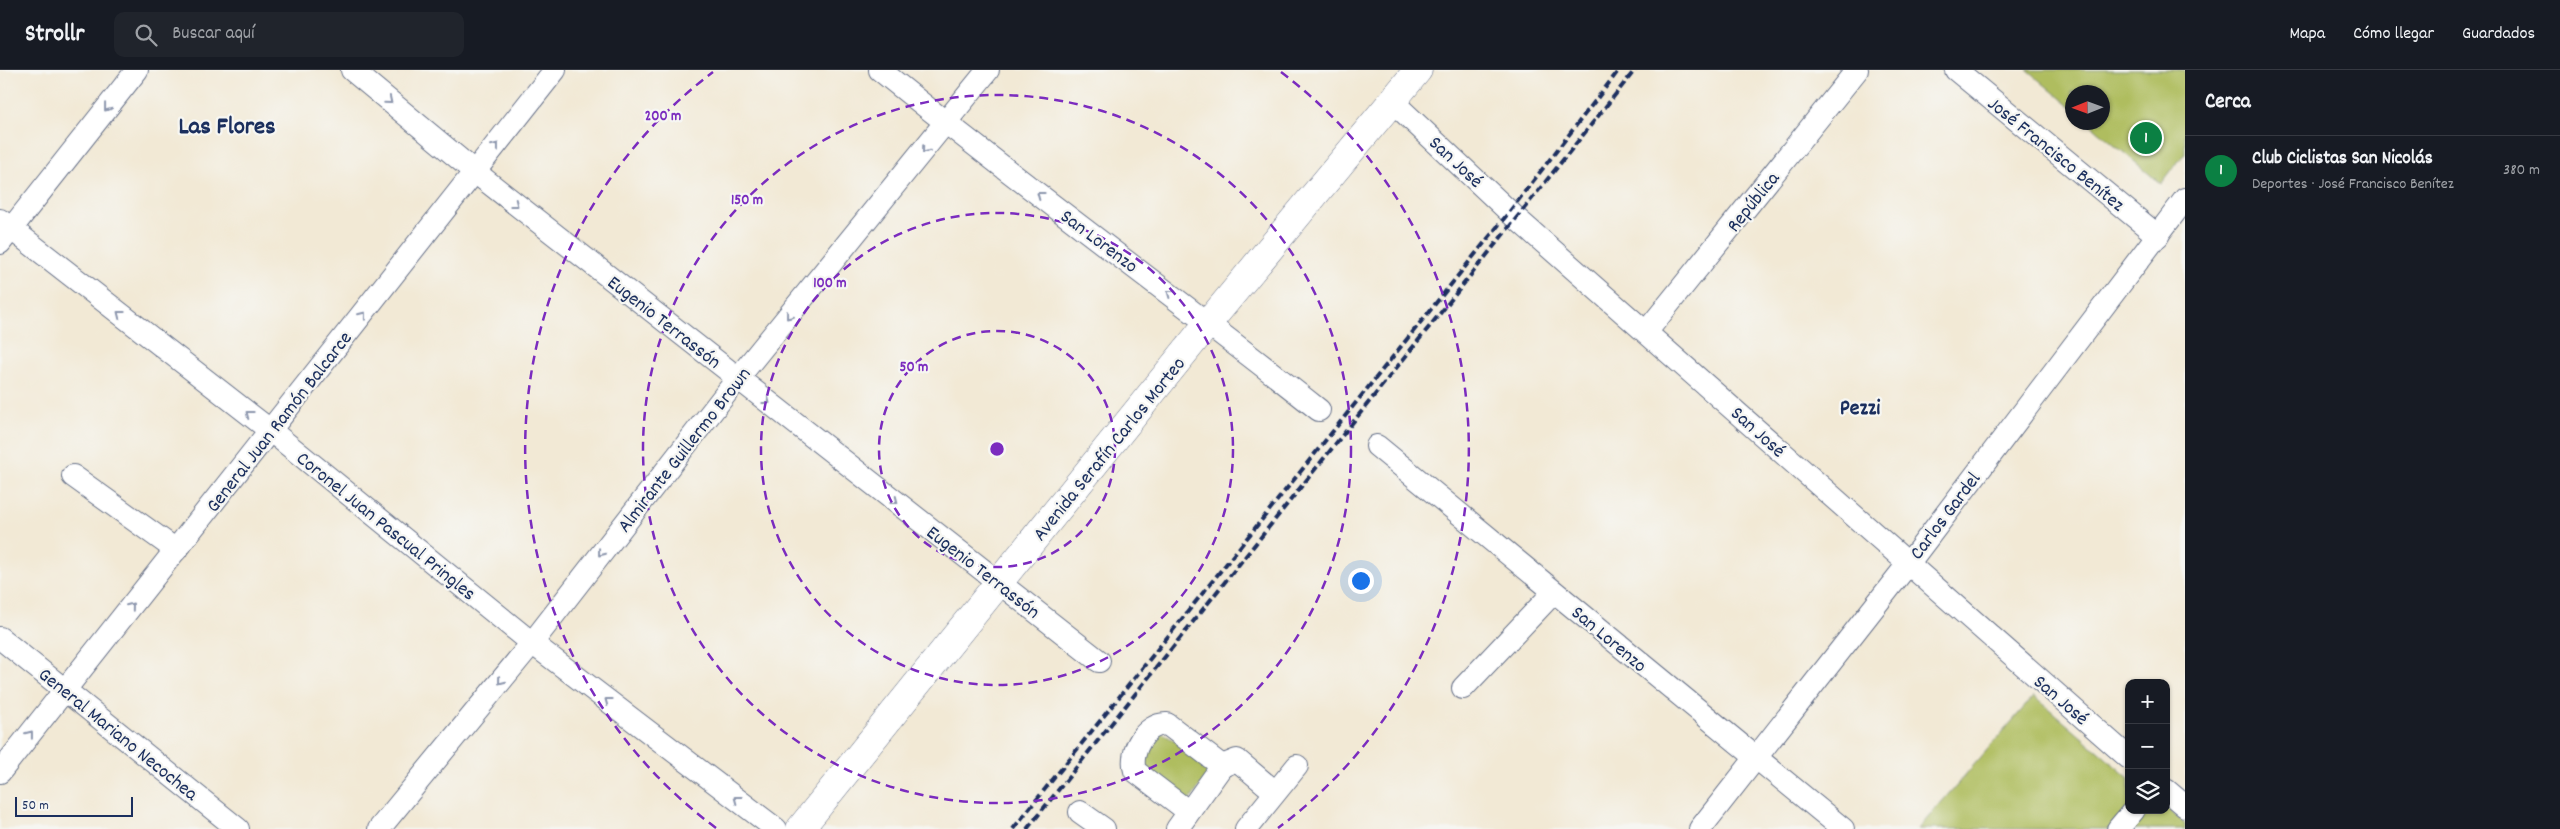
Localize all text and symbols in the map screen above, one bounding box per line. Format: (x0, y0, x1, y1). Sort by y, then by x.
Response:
search box (114, 12, 464, 57)
text: Strollr (25, 18, 84, 52)
icon: search (132, 21, 160, 49)
text: Buscar aquí (172, 21, 255, 48)
text: Mapa (2289, 22, 2325, 47)
text: Cómo llegar (2353, 22, 2434, 47)
text: Guardados (2462, 22, 2535, 47)
north arrow (2065, 85, 2110, 130)
text: Cerca (2205, 88, 2251, 118)
street label: José Francisco Benítez (1980, 91, 2130, 220)
one-way arrow (384, 96, 393, 105)
one-way arrow (104, 102, 112, 111)
text: 200 m (645, 106, 681, 128)
district label: Las Flores (178, 110, 276, 146)
pin: 1 (2130, 119, 2162, 157)
street label: San José (1422, 131, 1488, 196)
one-way arrow (490, 143, 498, 152)
one-way arrow (922, 144, 931, 153)
text: Club Ciclistas San Nicolás (2252, 146, 2433, 173)
text: 1 (2219, 159, 2223, 182)
text: 380 m (2503, 159, 2540, 182)
street label: República (1721, 166, 1788, 239)
text: Deportes · José Francisco Benítez (2252, 173, 2454, 196)
text: 150 m (731, 190, 763, 212)
one-way arrow (1036, 192, 1046, 201)
one-way arrow (510, 198, 519, 207)
street label: San Lorenzo (1053, 204, 1143, 281)
street label: Eugenio Terrassón (600, 270, 726, 377)
text: 100 m (813, 273, 847, 295)
one-way arrow (1166, 290, 1176, 299)
one-way arrow (786, 310, 795, 319)
one-way arrow (116, 311, 126, 320)
one-way arrow (357, 311, 366, 320)
street label: General Juan Ramón Balcarce (201, 326, 360, 519)
street label: Avenida Serafín Carlos Morteo (1027, 352, 1194, 548)
text: 50 m (900, 357, 928, 379)
street label: Almirante Guillermo Brown (612, 362, 759, 540)
district label: Pezzi (1840, 394, 1880, 425)
one-way arrow (761, 395, 771, 404)
street label: San José (1723, 401, 1791, 465)
one-way arrow (246, 411, 255, 419)
centre of rings (988, 440, 1006, 458)
street label: Coronel Juan Pascual Pringles (289, 446, 481, 609)
street label: Carlos Gardel (1904, 467, 1989, 566)
one-way arrow (889, 496, 898, 504)
street label: Eugenio Terrassón (919, 520, 1045, 627)
one-way arrow (599, 547, 607, 556)
your location (1348, 568, 1374, 594)
street label: San Lorenzo (1564, 600, 1652, 680)
one-way arrow (125, 603, 133, 612)
street label: General Mariano Necochea (31, 662, 203, 809)
street label: San José (2026, 669, 2094, 733)
one-way arrow (498, 675, 506, 684)
map controls (2125, 679, 2170, 814)
button: + (2125, 679, 2170, 724)
one-way arrow (604, 698, 614, 707)
button: − (2125, 724, 2170, 769)
one-way arrow (24, 730, 33, 739)
button: layers (2125, 769, 2170, 814)
scale bar (15, 794, 132, 817)
text: 50 m (22, 796, 49, 816)
one-way arrow (734, 797, 743, 805)

